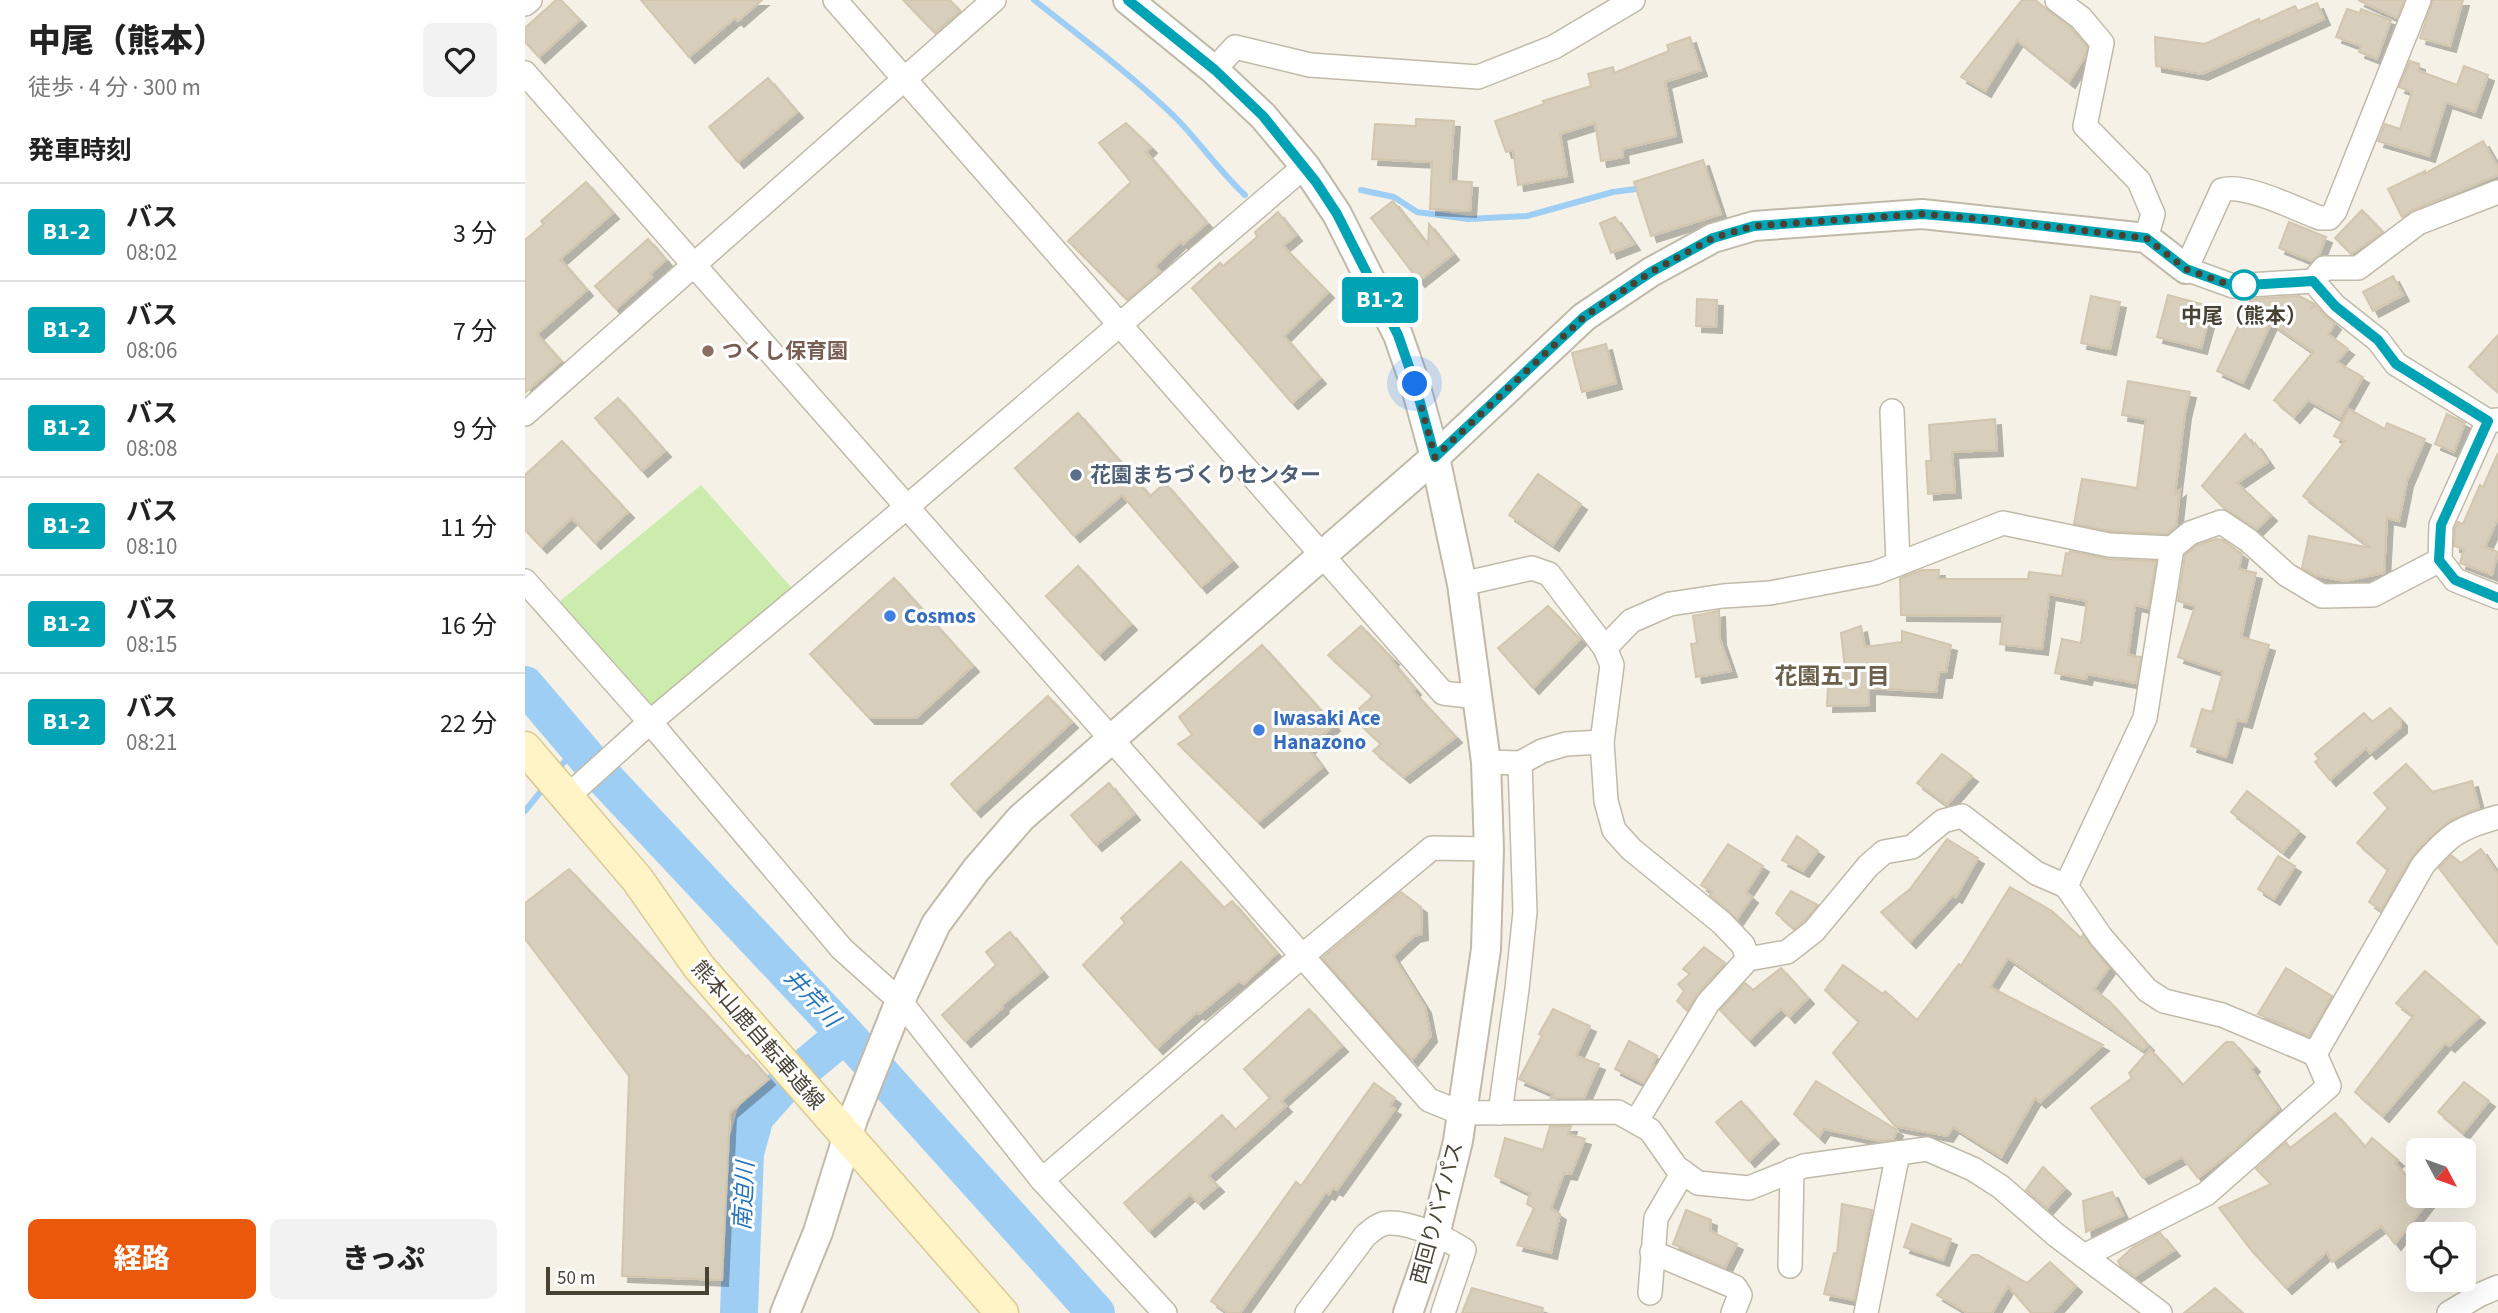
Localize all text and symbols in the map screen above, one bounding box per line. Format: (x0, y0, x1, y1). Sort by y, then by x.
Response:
text: 中尾（熊本） (28, 18, 226, 65)
button: heart (423, 23, 497, 97)
text: 徒歩 · 4 分 · 300 m (28, 71, 201, 104)
text: 発車時刻 (28, 132, 132, 169)
text: バス (126, 199, 178, 236)
text: B1-2 (43, 214, 90, 249)
text: 3 分 (453, 215, 497, 252)
text: 08:02 (126, 236, 177, 269)
marker: 中尾（熊本） (2229, 270, 2259, 300)
line badge: B1-2 (1331, 277, 1429, 323)
text: B1-2 (1356, 282, 1404, 317)
text: バス (126, 297, 178, 334)
place label: 中尾（熊本） (2181, 301, 2307, 331)
text: B1-2 (43, 312, 90, 347)
text: 7 分 (453, 313, 497, 350)
text: 08:06 (126, 334, 177, 367)
place label: つくし保育園 (722, 336, 848, 366)
marker: つくし保育園 (700, 343, 716, 359)
your location (1397, 366, 1432, 401)
text: バス (126, 395, 178, 432)
text: B1-2 (43, 410, 90, 445)
text: 9 分 (453, 411, 497, 448)
text: 08:08 (126, 432, 177, 465)
place label: 花園まちづくりセンター (1090, 460, 1321, 490)
marker: 花園まちづくりセンター (1068, 467, 1084, 483)
text: バス (126, 493, 178, 530)
text: B1-2 (43, 508, 90, 543)
text: 11 分 (440, 509, 497, 546)
text: 08:10 (126, 530, 177, 563)
text: バス (126, 591, 178, 628)
place label: Cosmos (904, 601, 976, 631)
text: B1-2 (43, 606, 90, 641)
text: 16 分 (440, 607, 497, 644)
marker: Cosmos (882, 608, 898, 624)
text: 08:15 (126, 628, 177, 661)
district label: 花園五丁目 (1775, 660, 1890, 693)
text: バス (126, 689, 178, 726)
place label: Iwasaki Ace Hanazono (1273, 703, 1381, 757)
text: B1-2 (43, 704, 90, 739)
text: 22 分 (440, 705, 497, 742)
marker: Iwasaki Ace Hanazono (1251, 722, 1267, 738)
text: 08:21 (126, 726, 177, 759)
street label: 熊本山鹿自転車道線 (685, 954, 831, 1116)
water label: 井芹川 (776, 962, 850, 1037)
street label: 西回りバイパス (1404, 1138, 1470, 1288)
north arrow (2406, 1138, 2476, 1208)
map controls (2406, 1138, 2476, 1292)
water label: 南迫川 (726, 1158, 762, 1231)
button: 経路 (28, 1219, 256, 1299)
button: きっぷ (270, 1219, 497, 1299)
button: locate (2406, 1222, 2476, 1292)
scale bar (546, 1264, 709, 1296)
text: 50 m (557, 1265, 595, 1292)

